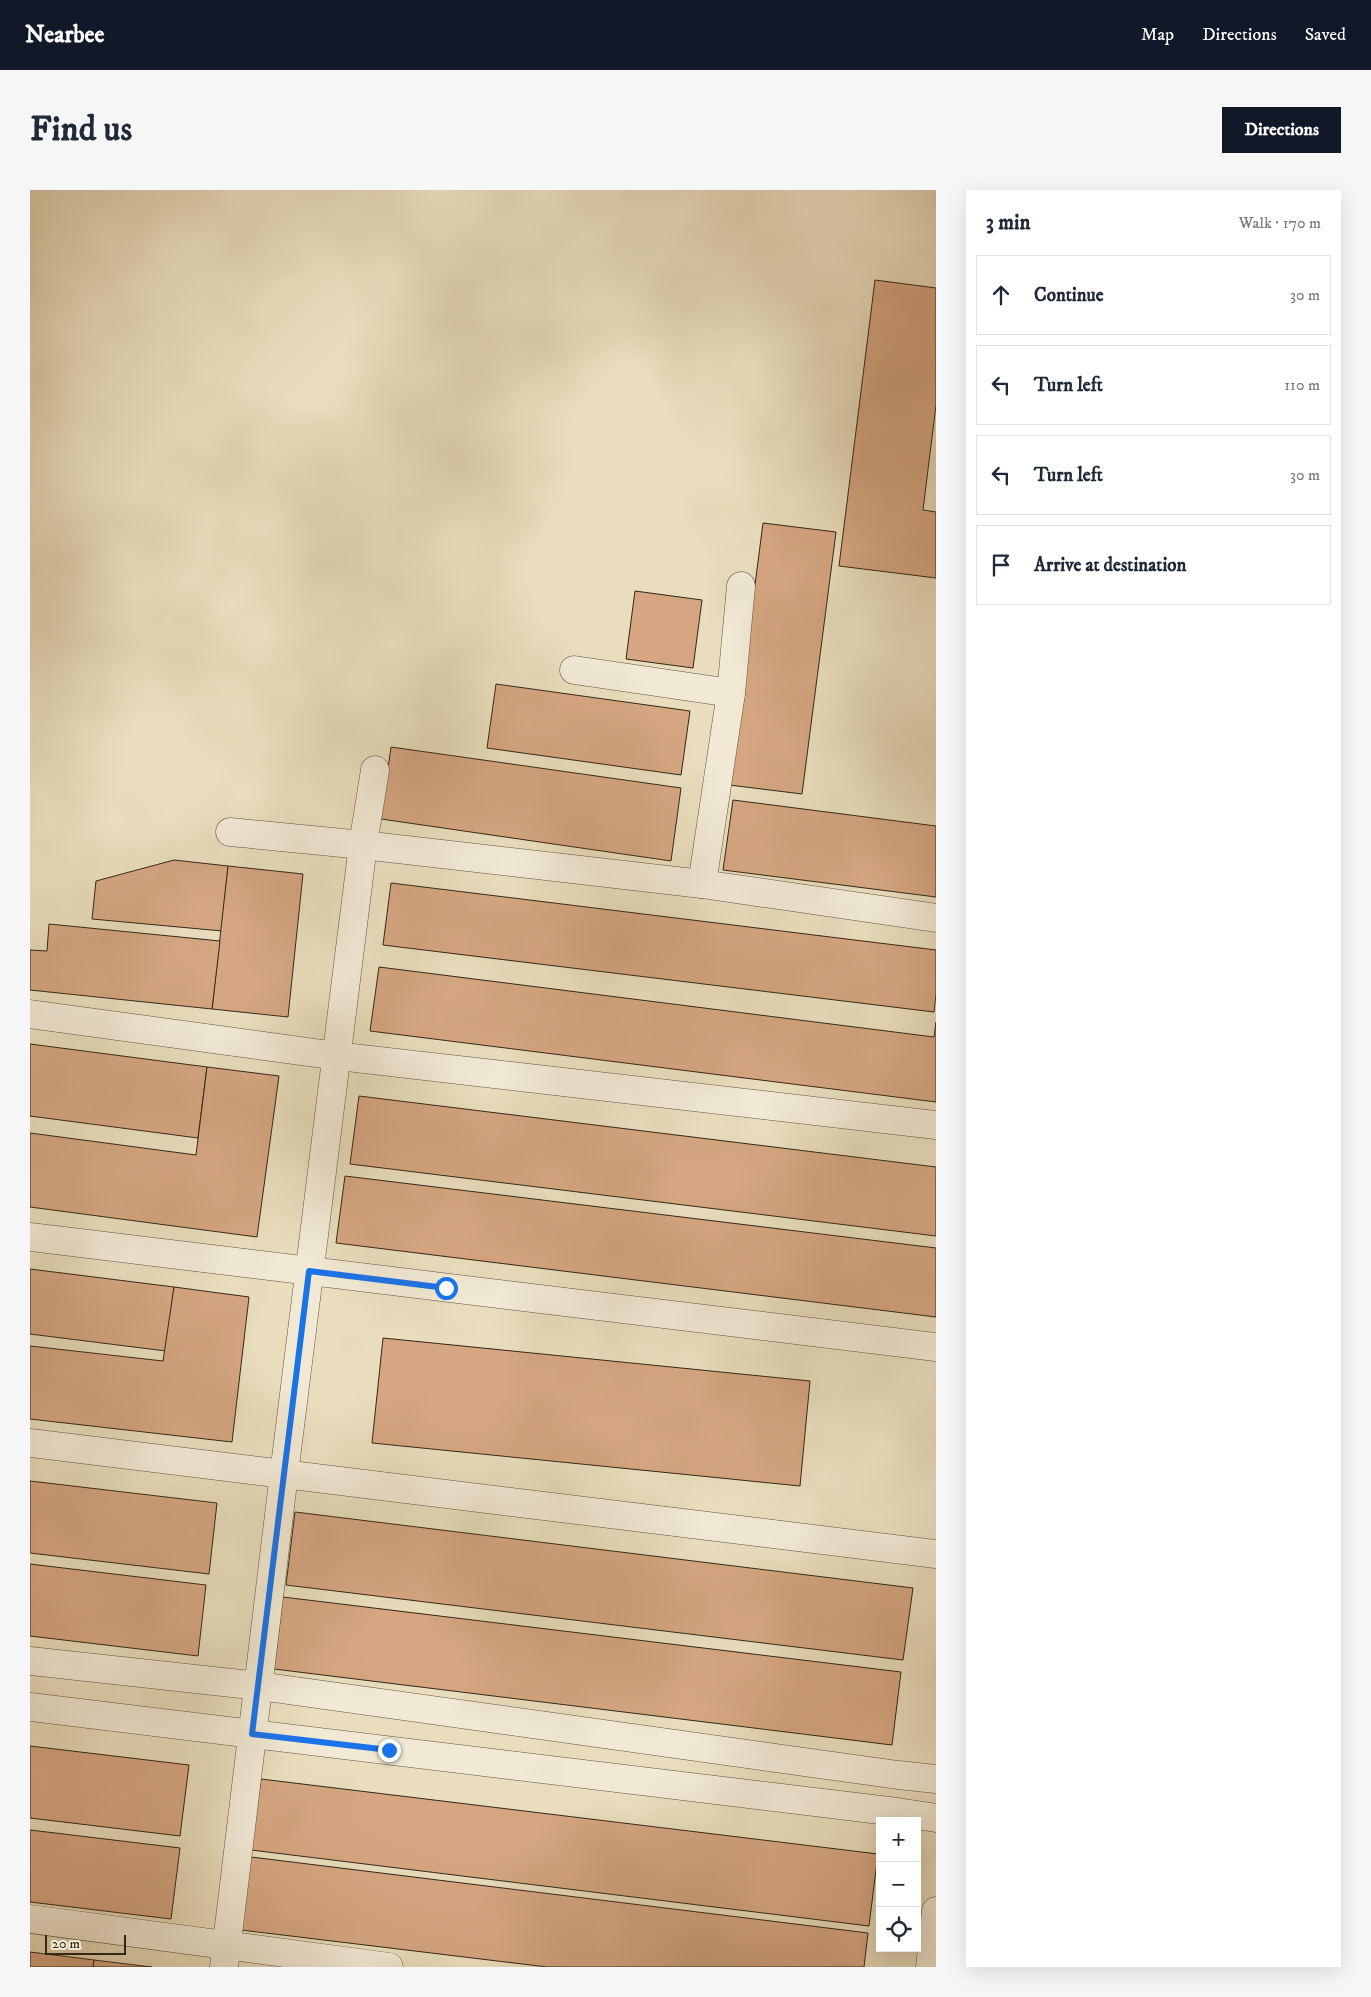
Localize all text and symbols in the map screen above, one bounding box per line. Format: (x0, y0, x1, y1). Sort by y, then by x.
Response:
text: Nearbee (25, 20, 104, 50)
text: Map (1141, 24, 1174, 46)
text: Directions (1202, 24, 1277, 46)
text: Saved (1305, 24, 1346, 46)
button: Directions (1222, 107, 1341, 153)
text: Find us (30, 108, 132, 152)
text: 3 min (986, 210, 1031, 236)
text: Walk · 170 m (1239, 213, 1321, 233)
icon: ahead (987, 281, 1015, 309)
text: Continue (1034, 284, 1104, 307)
text: 30 m (1290, 285, 1320, 305)
icon: left (987, 371, 1015, 399)
text: Turn left (1034, 374, 1103, 397)
text: 110 m (1284, 375, 1320, 395)
icon: left (987, 461, 1015, 489)
text: Turn left (1034, 464, 1103, 487)
text: 30 m (1290, 465, 1320, 485)
icon: arrive (987, 551, 1015, 579)
text: Arrive at destination (1034, 554, 1186, 577)
route start (435, 1277, 458, 1300)
route end (378, 1739, 401, 1762)
map controls (876, 1817, 921, 1952)
button: + (876, 1817, 921, 1862)
button: − (876, 1862, 921, 1907)
button: locate (876, 1907, 921, 1952)
scale bar (45, 1932, 126, 1955)
text: 20 m (52, 1935, 80, 1953)

